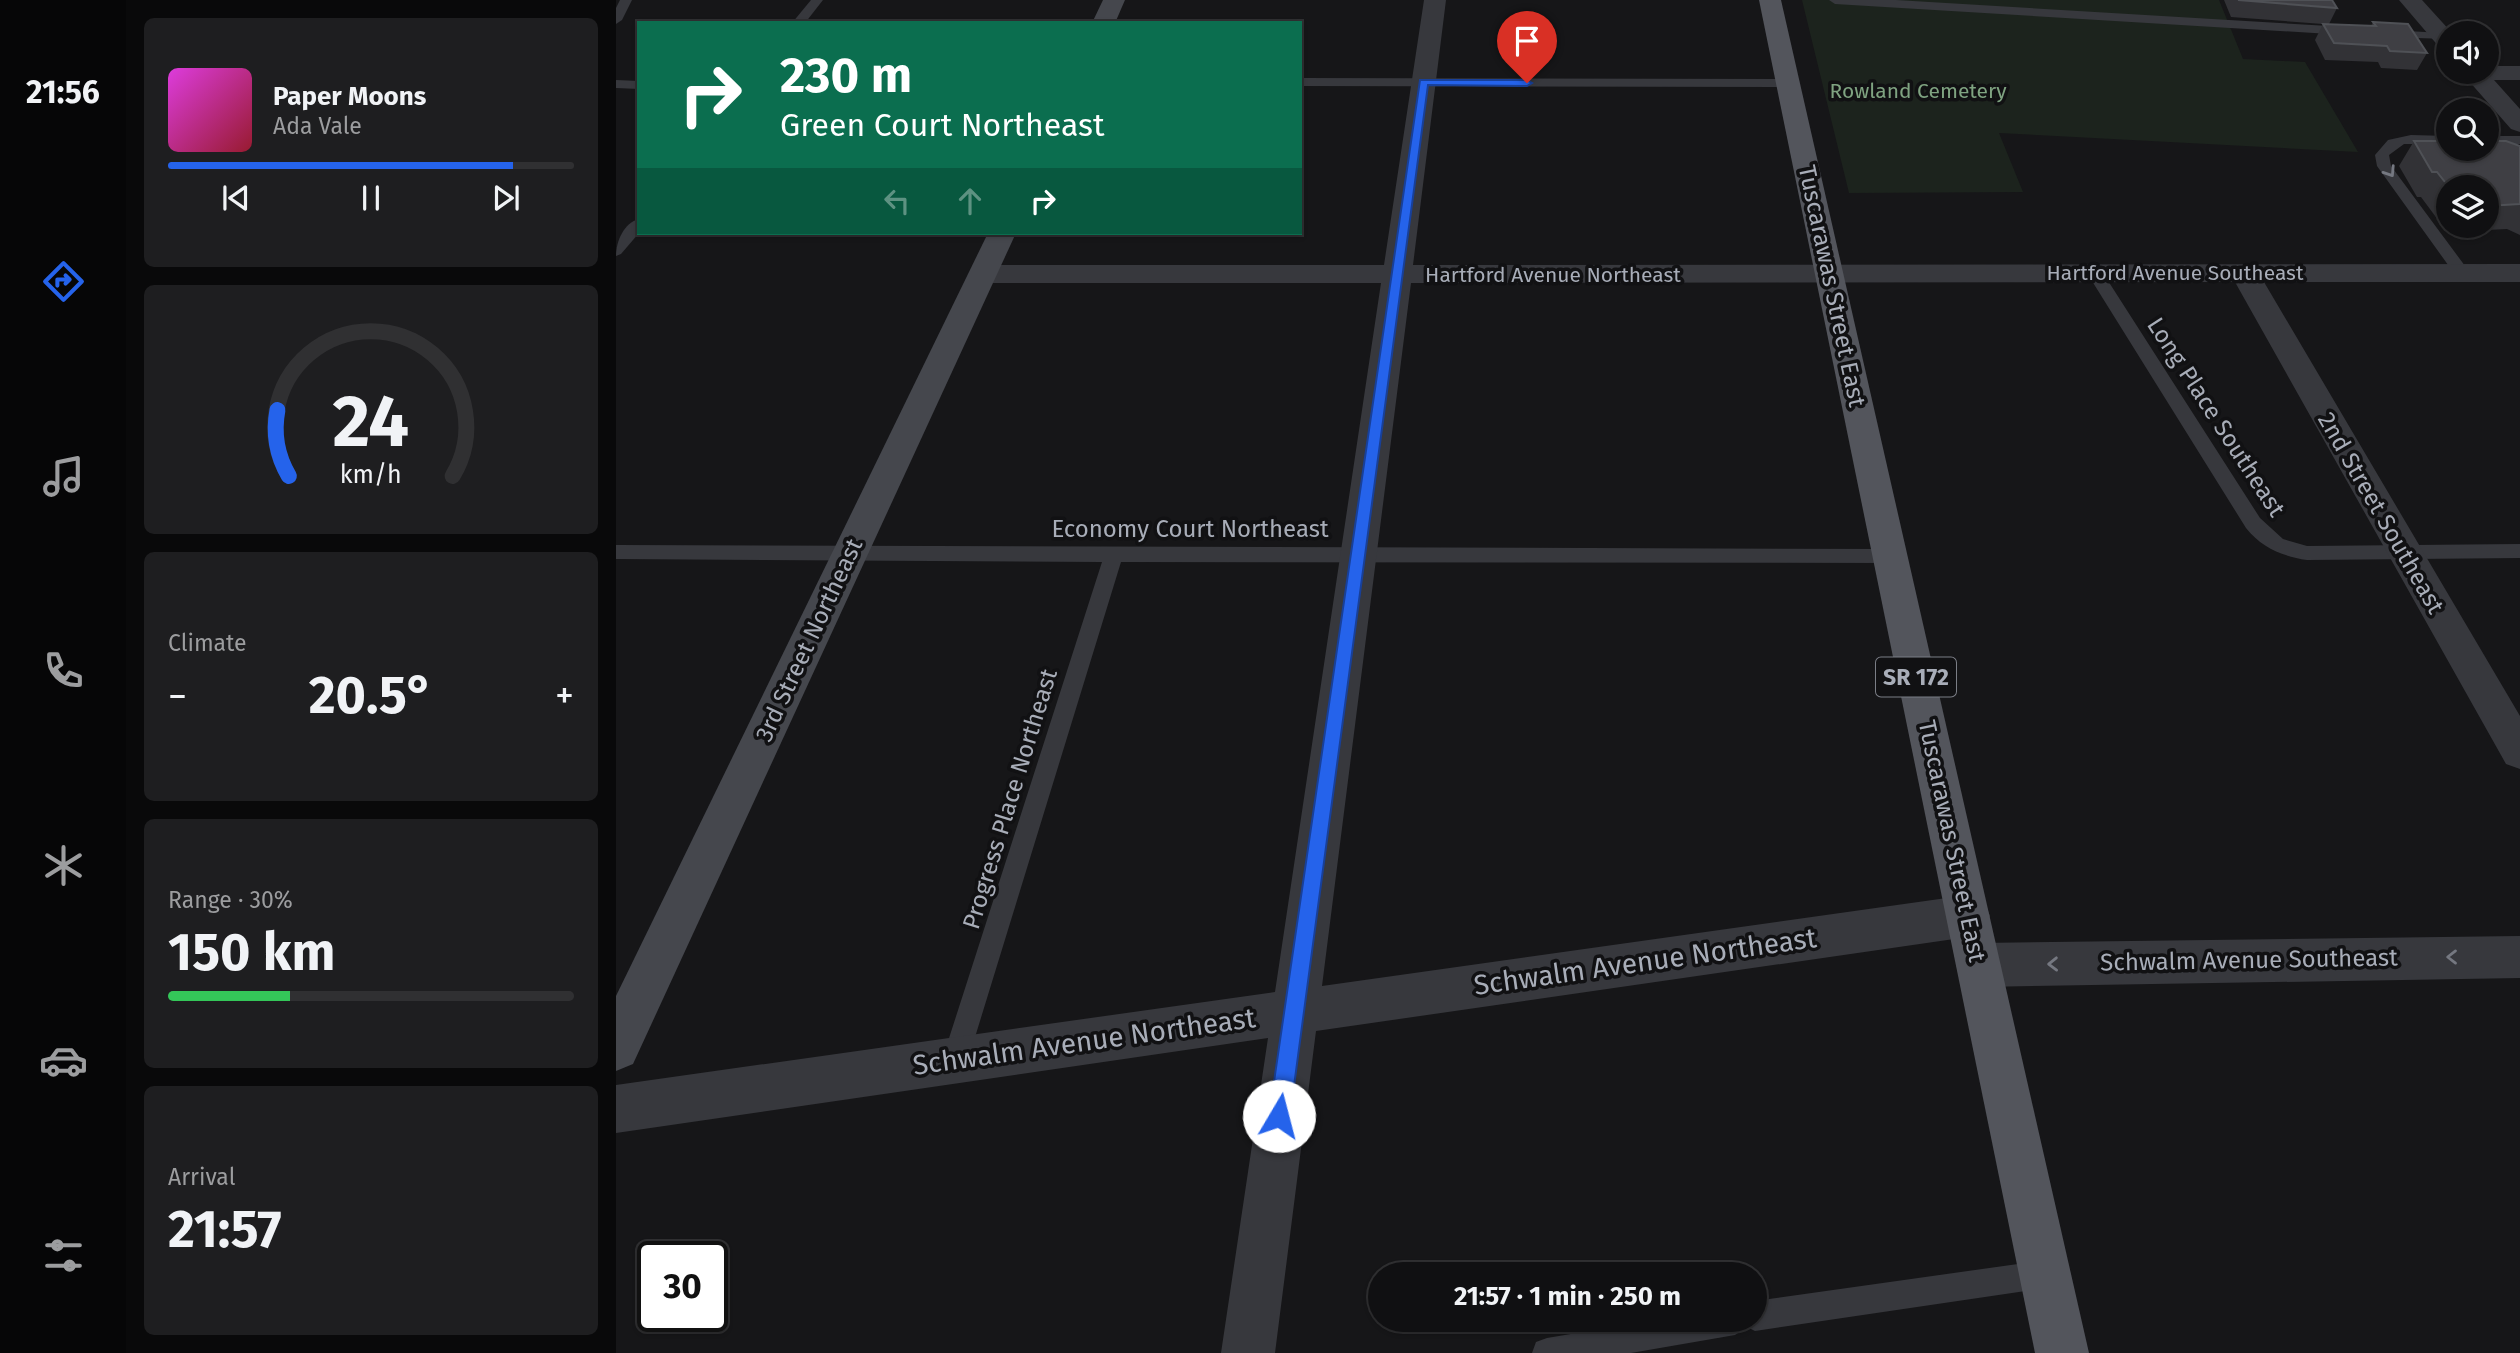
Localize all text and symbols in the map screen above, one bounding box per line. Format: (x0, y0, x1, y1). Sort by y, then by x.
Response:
pin (1497, 11, 1557, 83)
map controls (2436, 21, 2499, 238)
button: sound (2436, 21, 2499, 84)
icon: arrive (1508, 22, 1546, 60)
text: 230 m (780, 46, 912, 105)
icon: right (665, 49, 756, 140)
text: 21:56 (26, 73, 100, 111)
park label: Rowland Cemetery (1830, 78, 2007, 104)
text: Paper Moons (273, 81, 426, 112)
button: search (2436, 98, 2499, 161)
text: Green Court Northeast (780, 106, 1105, 144)
text: Ada Vale (273, 112, 362, 140)
street label: Tuscarawas Street East (1793, 163, 1871, 410)
one-way arrow (2381, 165, 2394, 178)
button: layers (2436, 175, 2499, 238)
icon: previous (217, 179, 255, 217)
icon: pause (352, 179, 390, 217)
icon: next (487, 179, 525, 217)
icon: left (878, 182, 916, 220)
icon: ahead (951, 182, 989, 220)
icon: right (1024, 182, 1062, 220)
icon: directions (39, 257, 88, 306)
street label: Hartford Avenue Southeast (2047, 260, 2304, 286)
street label: Hartford Avenue Northeast (1425, 262, 1681, 288)
street label: Long Place Southeast (2141, 312, 2291, 522)
text: 24 (333, 378, 409, 465)
street label: 2nd Street Southeast (2312, 408, 2450, 619)
icon: music (39, 452, 88, 501)
text: km/h (340, 459, 402, 489)
street label: Economy Court Northeast (1051, 515, 1329, 543)
street label: 3rd Street Northeast (750, 534, 868, 746)
text: Climate (168, 629, 247, 657)
icon: phone (39, 646, 88, 695)
road number: SR 172 (1876, 657, 1956, 696)
text: 20.5° (309, 664, 433, 727)
street label: Progress Place Northeast (957, 665, 1063, 933)
text: − (168, 673, 187, 719)
text: + (555, 673, 574, 719)
street label: Tuscarawas Street East (1913, 718, 1991, 965)
icon: climate (39, 841, 88, 890)
text: Range · 30% (168, 886, 293, 914)
text: 150 km (168, 921, 335, 984)
street label: Schwalm Avenue Northeast (1472, 921, 1819, 1002)
street label: Schwalm Avenue Southeast (2100, 943, 2398, 977)
one-way arrow (2446, 949, 2457, 965)
one-way arrow (2047, 956, 2058, 972)
street label: Schwalm Avenue Northeast (911, 1001, 1258, 1082)
icon: car (39, 1036, 88, 1085)
position arrow (1242, 1079, 1316, 1153)
text: Arrival (168, 1163, 235, 1191)
text: 21:57 (168, 1198, 282, 1261)
icon: filters (39, 1231, 88, 1280)
speed limit sign: 30 (637, 1241, 728, 1332)
text: 21:57 · 1 min · 250 m (1454, 1281, 1681, 1312)

